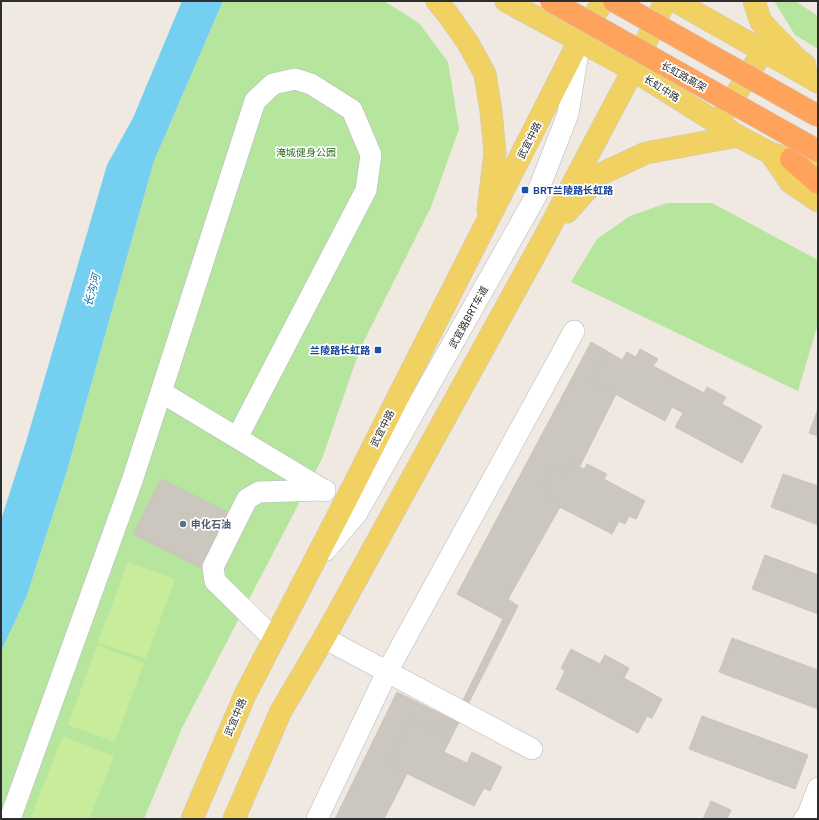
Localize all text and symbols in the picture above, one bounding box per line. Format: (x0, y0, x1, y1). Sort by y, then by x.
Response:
street label: 长虹路高架 (659, 59, 709, 93)
street label: 长虹中路 (642, 72, 682, 104)
street label: 武宜中路 (515, 119, 543, 161)
park label: 淹城健身公园 (276, 146, 336, 158)
place label: BRT兰陵路长虹路 (533, 184, 614, 196)
marker: BRT兰陵路长虹路 (520, 185, 530, 195)
water label: 长沟河 (82, 271, 103, 308)
street label: 武宜路BRT车道 (446, 284, 490, 350)
place label: 兰陵路长虹路 (310, 344, 371, 356)
marker: 兰陵路长虹路 (373, 345, 383, 355)
street label: 武宜中路 (368, 407, 396, 449)
place label: 申化石油 (191, 518, 231, 530)
marker: 申化石油 (178, 519, 188, 529)
street label: 武宜中路 (222, 696, 248, 738)

